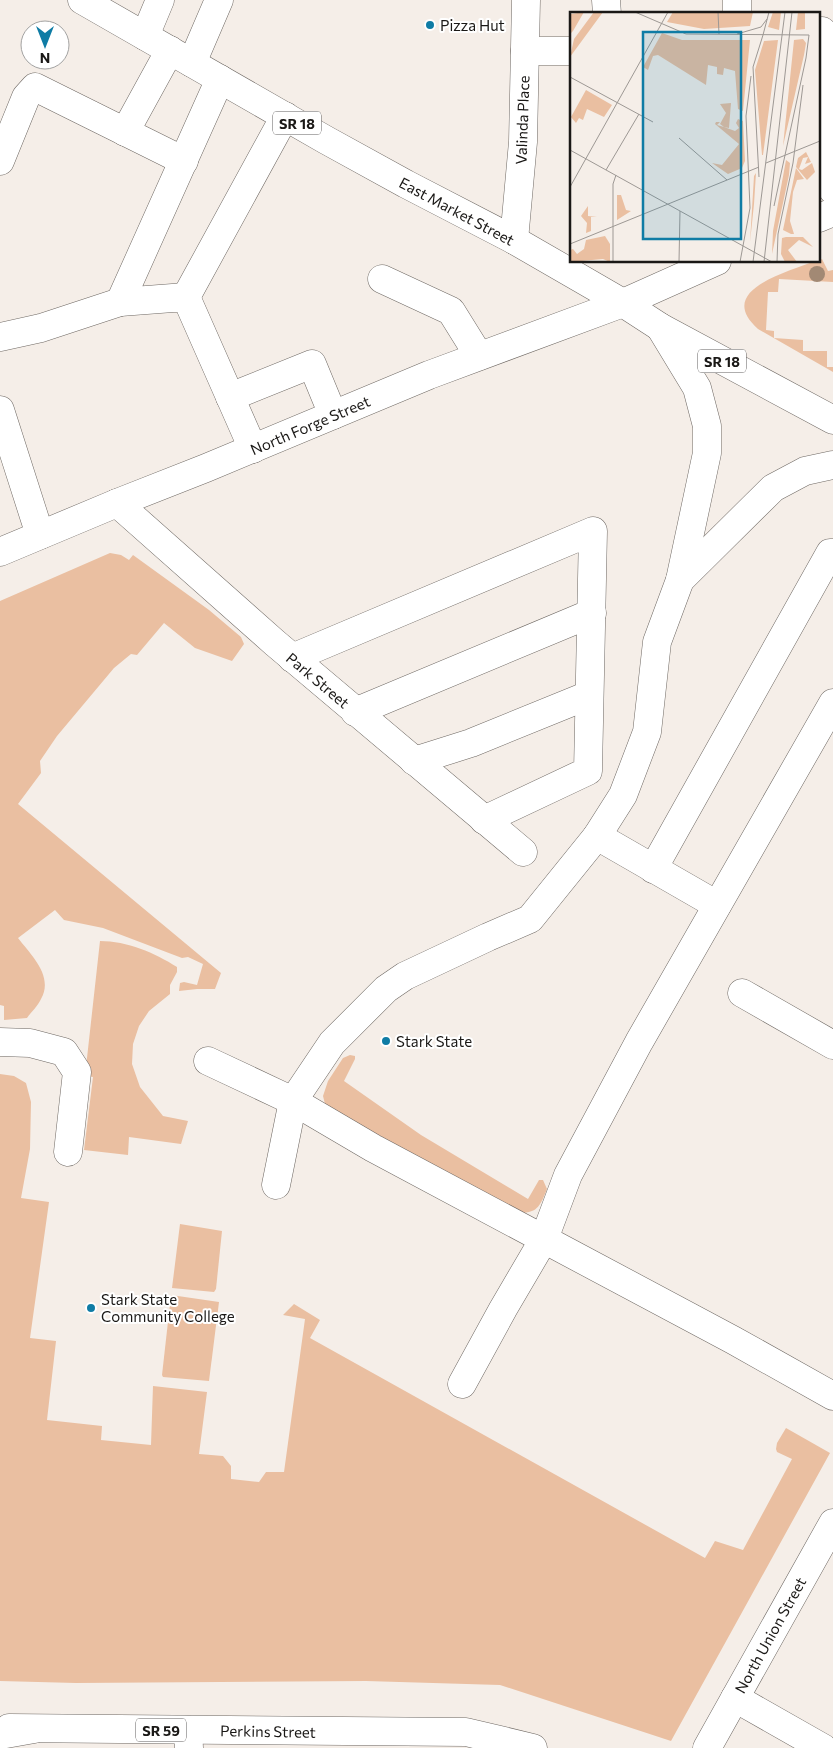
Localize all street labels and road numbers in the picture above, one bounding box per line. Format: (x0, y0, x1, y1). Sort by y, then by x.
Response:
street label: Valinda Place (511, 75, 533, 165)
road number: SR 18 (273, 112, 321, 134)
street label: East Market Street (396, 173, 518, 249)
road number: SR 18 (698, 350, 746, 372)
street label: North Forge Street (247, 392, 373, 458)
street label: Park Street (283, 648, 353, 712)
street label: North Union Street (731, 1574, 809, 1696)
road number: SR 59 (136, 1718, 186, 1742)
street label: Perkins Street (220, 1721, 316, 1741)

